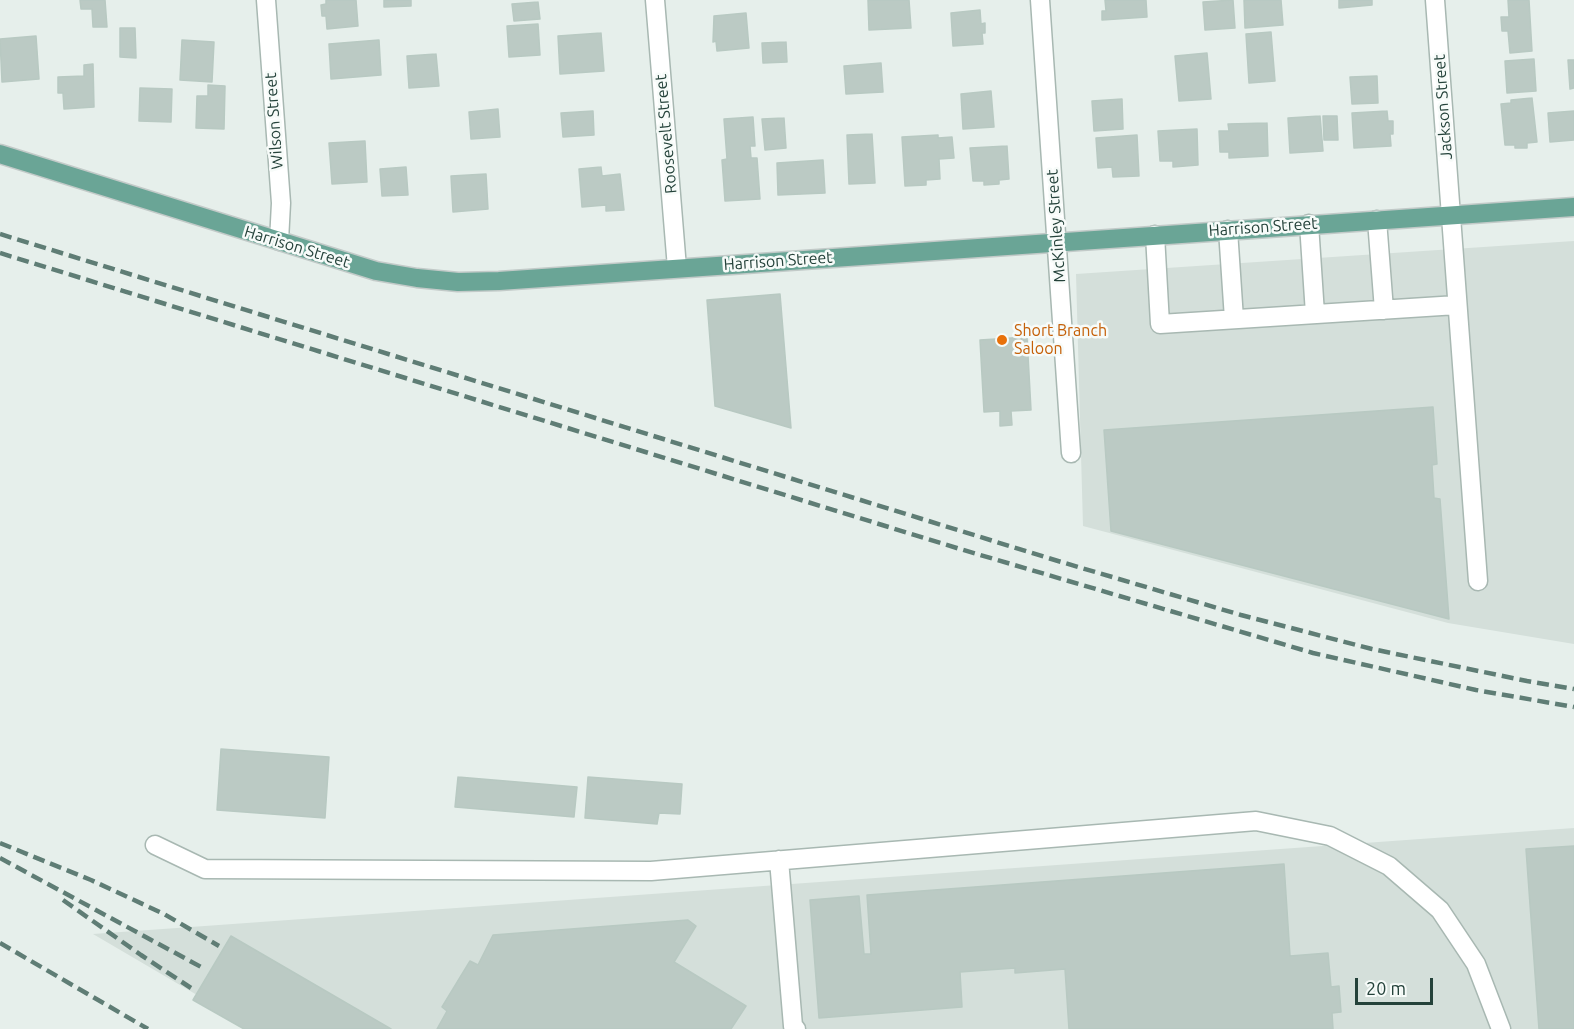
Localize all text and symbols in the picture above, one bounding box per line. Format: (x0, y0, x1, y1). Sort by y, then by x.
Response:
street label: Jackson Street (1430, 54, 1456, 160)
street label: Wilson Street (261, 72, 287, 170)
street label: Roosevelt Street (651, 73, 681, 195)
street label: McKinley Street (1042, 169, 1070, 283)
street label: Harrison Street (1208, 214, 1318, 240)
street label: Harrison Street (242, 222, 352, 272)
street label: Harrison Street (723, 248, 833, 274)
place label: Short Branch Saloon (1014, 321, 1107, 359)
marker: Short Branch Saloon (995, 333, 1009, 347)
scale bar (1358, 966, 1436, 1004)
text: 20 m (1366, 978, 1406, 998)

